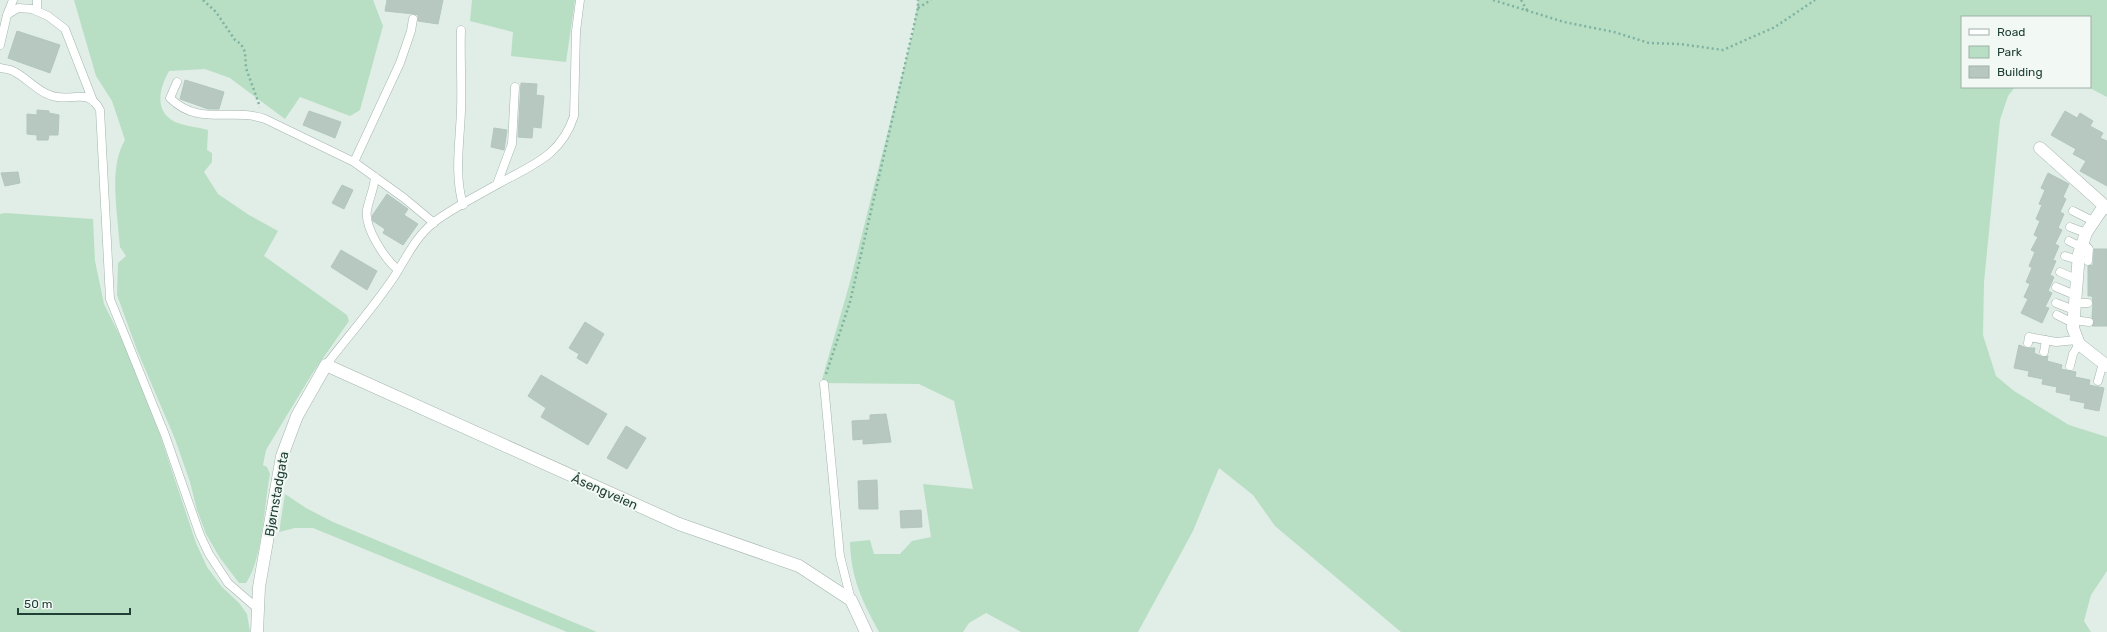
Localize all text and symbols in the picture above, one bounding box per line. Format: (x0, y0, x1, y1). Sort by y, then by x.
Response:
legend (1961, 16, 2091, 88)
text: Road (1997, 25, 2025, 39)
text: Park (1997, 45, 2023, 59)
text: Building (1997, 65, 2043, 79)
street label: Bjørnstadgata (262, 450, 292, 538)
street label: Åsengveien (569, 470, 640, 514)
scale bar (18, 590, 130, 616)
text: 50 m (24, 597, 52, 611)

